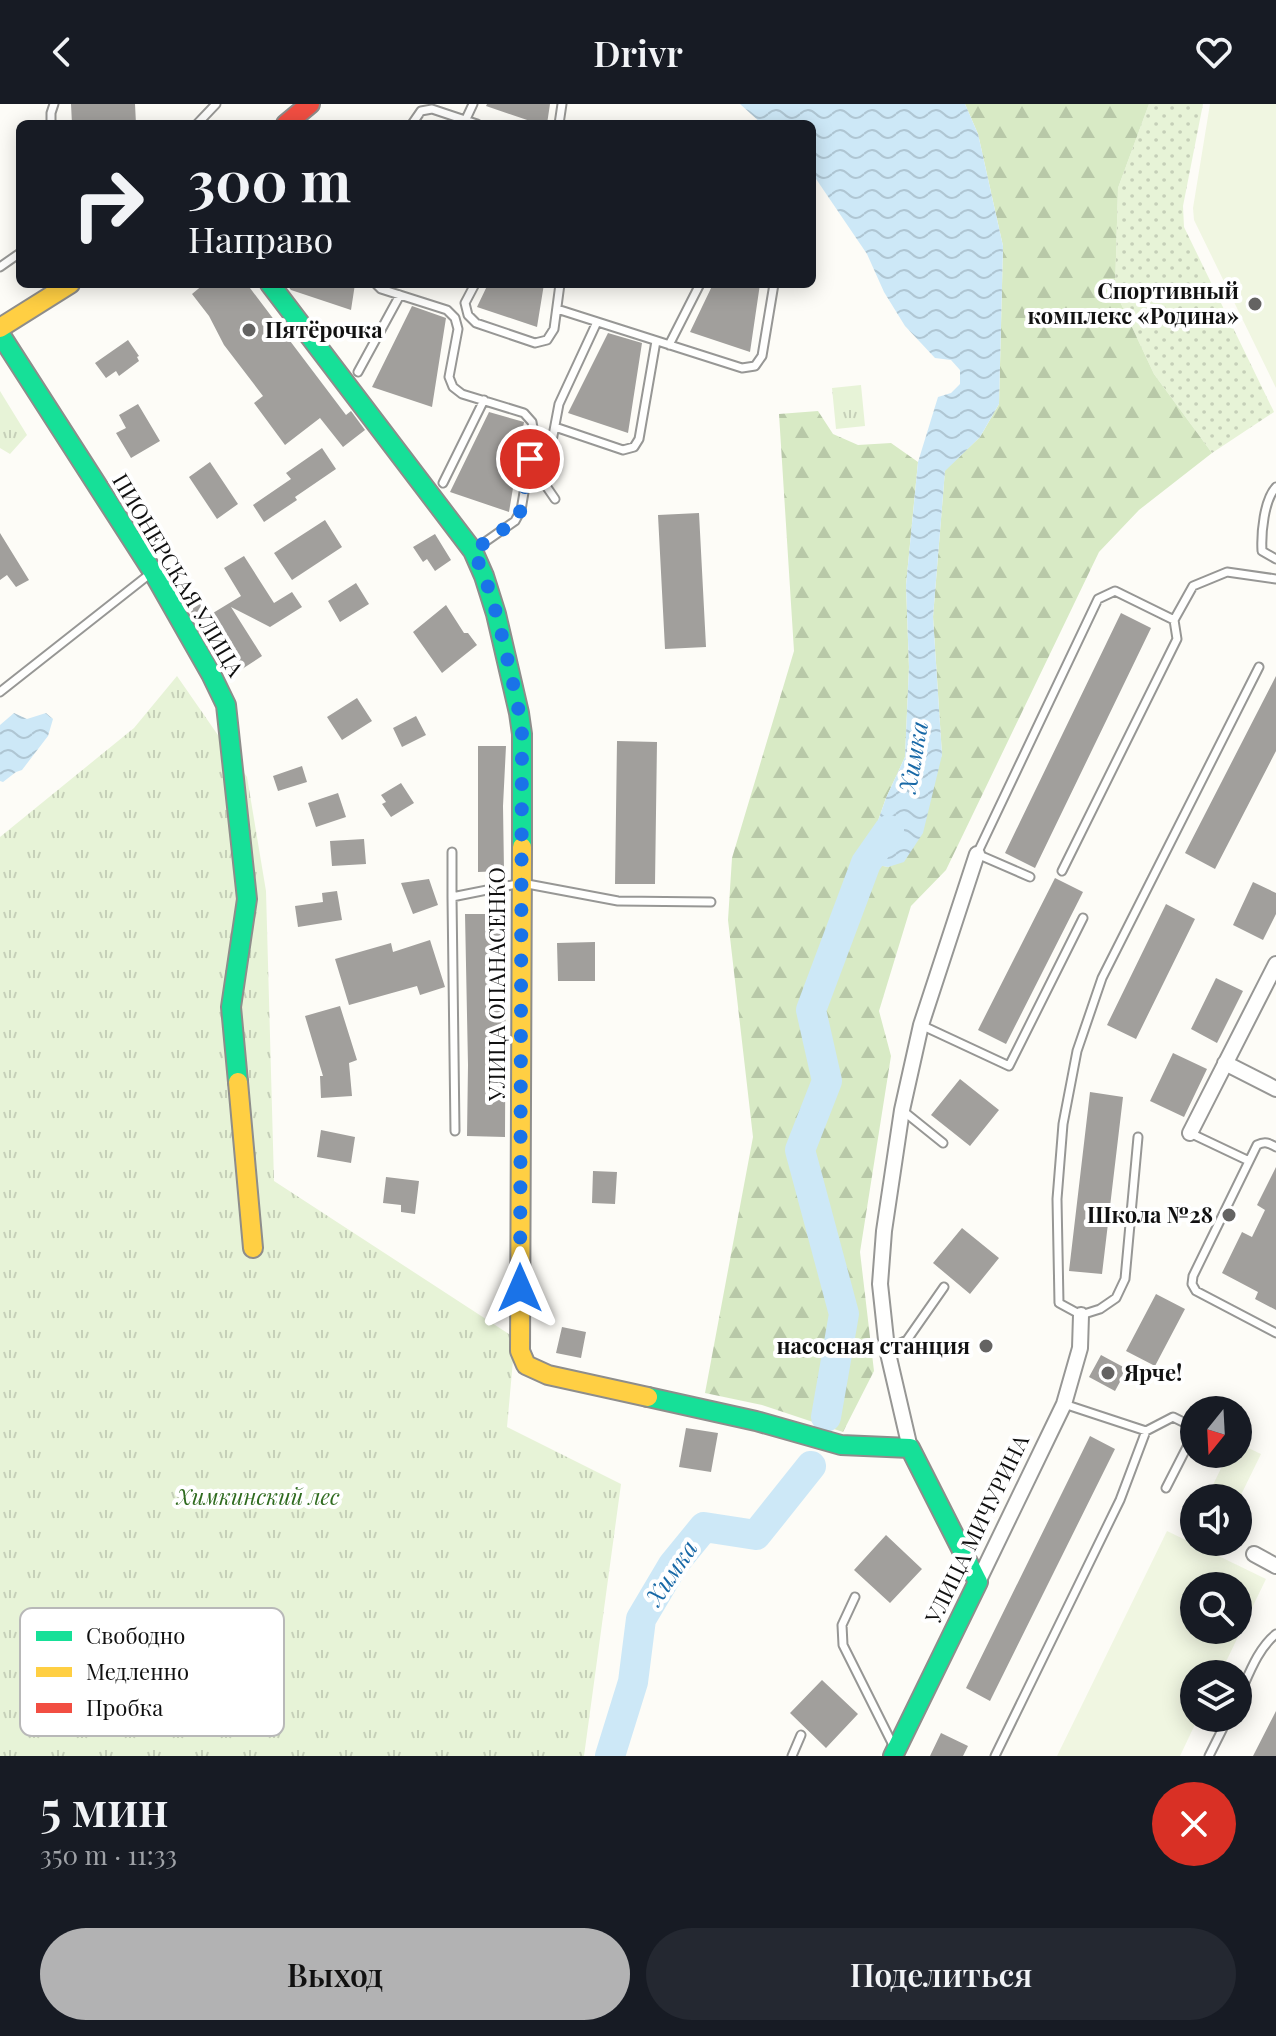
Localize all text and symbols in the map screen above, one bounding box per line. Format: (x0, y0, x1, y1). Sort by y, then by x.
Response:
text: Drivr (593, 28, 683, 76)
icon: back (40, 30, 84, 74)
icon: heart (1192, 30, 1236, 74)
text: 300 m (188, 142, 351, 217)
icon: right (56, 152, 160, 256)
text: Направо (188, 214, 333, 262)
place label: Спортивный комплекс «Родина» (1027, 275, 1239, 330)
marker: Спортивный комплекс «Родина» (1246, 295, 1264, 313)
place label: Пятёрочка (265, 314, 383, 344)
marker: Пятёрочка (240, 321, 258, 339)
pin (496, 425, 564, 493)
icon: arrive (508, 437, 552, 481)
street label: ПИОНЕРСКАЯ УЛИЦА (106, 467, 252, 682)
water label: Химка (890, 718, 934, 796)
street label: УЛИЦА ОПАНАСЕНКО (481, 867, 511, 1102)
place label: Школа №28 (1087, 1199, 1213, 1229)
marker: Школа №28 (1220, 1206, 1238, 1224)
position arrow (478, 1246, 562, 1330)
place label: насосная станция (776, 1330, 970, 1360)
marker: насосная станция (977, 1337, 995, 1355)
place label: Ярче! (1123, 1357, 1182, 1387)
marker: Ярче! (1099, 1364, 1117, 1382)
north arrow (1180, 1396, 1252, 1468)
map controls (1180, 1396, 1252, 1732)
street label: УЛИЦА МИЧУРИНА (917, 1429, 1035, 1629)
park label: Химкинский лес (175, 1481, 340, 1511)
button: sound (1180, 1484, 1252, 1556)
water label: Химка (636, 1533, 704, 1612)
button: search (1180, 1572, 1252, 1644)
legend (20, 1608, 284, 1736)
text: Свободно (86, 1620, 185, 1650)
text: Медленно (86, 1656, 189, 1686)
button: layers (1180, 1660, 1252, 1732)
text: Пробка (86, 1692, 163, 1722)
text: 5 мин (40, 1775, 168, 1839)
button: close (1152, 1782, 1236, 1866)
text: 350 m · 11:33 (40, 1837, 177, 1872)
button: Выход (40, 1928, 630, 2020)
button: Поделиться (646, 1928, 1236, 2020)

